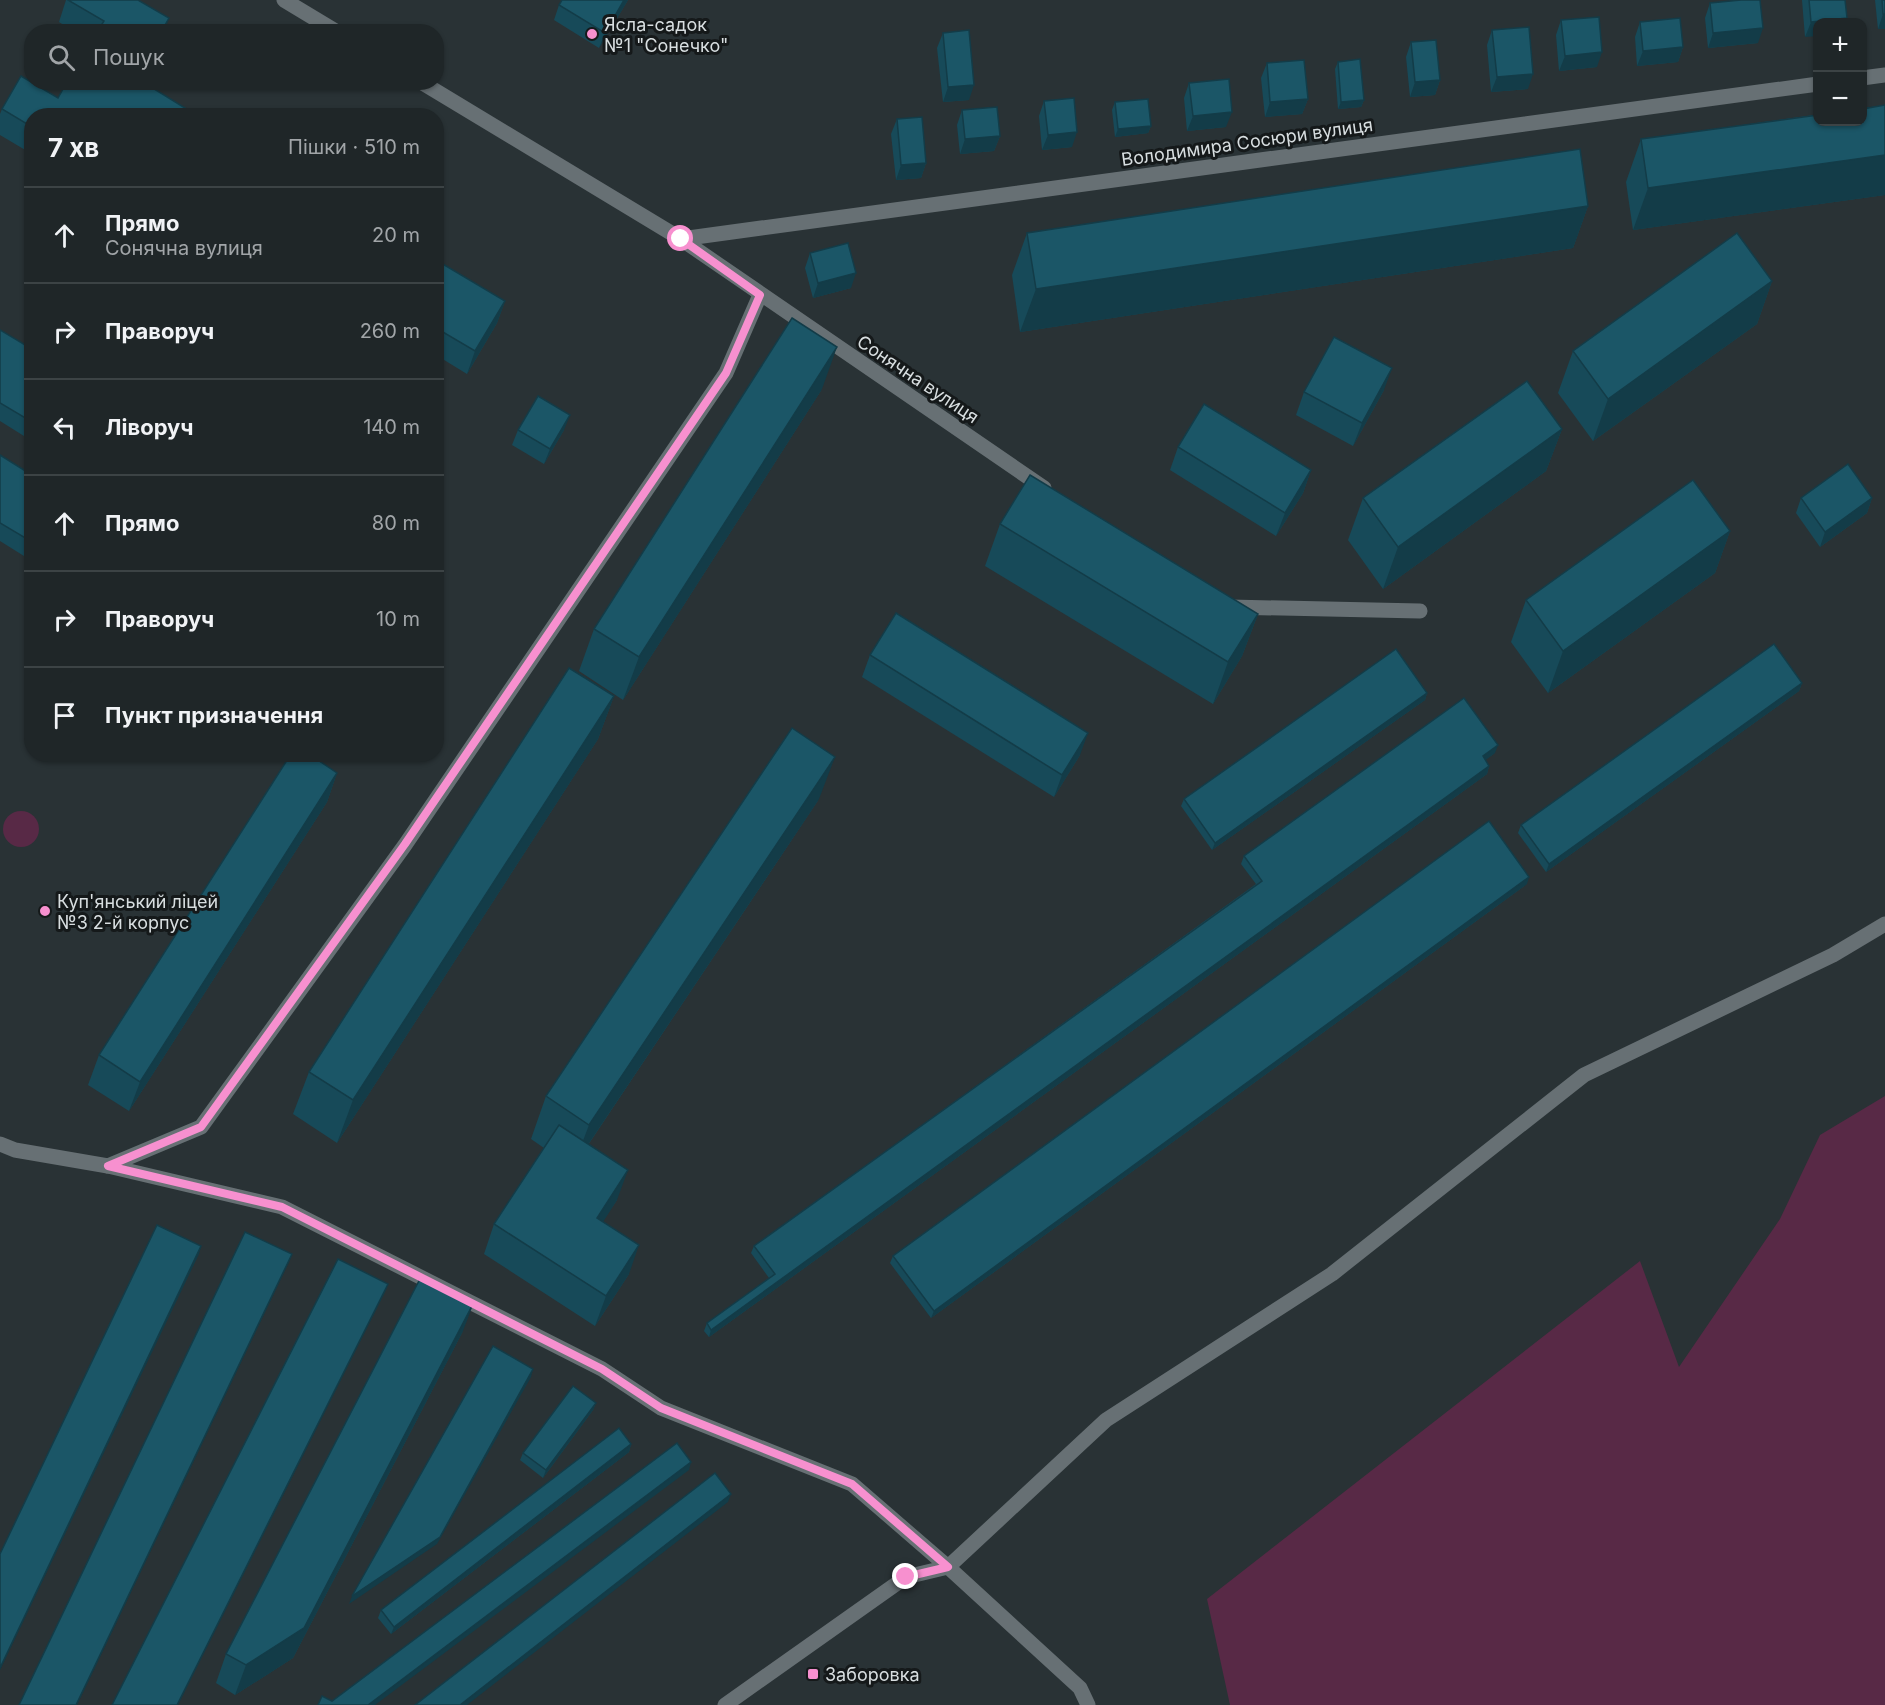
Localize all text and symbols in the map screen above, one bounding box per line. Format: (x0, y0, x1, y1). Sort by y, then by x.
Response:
place label: Ясла-садок №1 "Сонечко" (604, 14, 728, 56)
map controls (1813, 18, 1867, 126)
button: + (1813, 18, 1867, 72)
search box (24, 24, 444, 90)
marker: Ясла-садок №1 "Сонечко" (585, 27, 599, 41)
icon: search (45, 41, 78, 74)
text: Пошук (93, 44, 165, 70)
button: − (1813, 72, 1867, 126)
street label: Володимира Сосюри вулиця (1120, 114, 1374, 170)
text: 7 хв (48, 132, 99, 163)
text: Пішки · 510 m (288, 135, 420, 159)
text: Прямо (105, 210, 179, 236)
icon: ahead (48, 219, 81, 252)
text: 20 m (372, 223, 420, 247)
route start (667, 225, 693, 251)
text: Сонячна вулиця (105, 236, 263, 260)
icon: right (48, 315, 81, 348)
text: Праворуч (105, 318, 214, 344)
text: 260 m (360, 319, 420, 343)
street label: Сонячна вулиця (853, 331, 983, 427)
icon: left (48, 411, 81, 444)
text: Ліворуч (105, 414, 193, 440)
text: 140 m (363, 415, 420, 439)
icon: ahead (48, 507, 81, 540)
text: Прямо (105, 510, 179, 536)
text: 80 m (372, 511, 420, 535)
icon: right (48, 603, 81, 636)
text: Праворуч (105, 606, 214, 632)
text: 10 m (376, 607, 420, 631)
icon: arrive (48, 699, 81, 732)
text: Пункт призначення (105, 702, 323, 728)
place label: Куп'янський ліцей №3 2-й корпус (57, 891, 218, 933)
marker: Куп'янський ліцей №3 2-й корпус (38, 904, 52, 918)
route end (892, 1563, 918, 1589)
place label: Заборовка (825, 1664, 920, 1685)
marker: Заборовка (806, 1667, 820, 1681)

